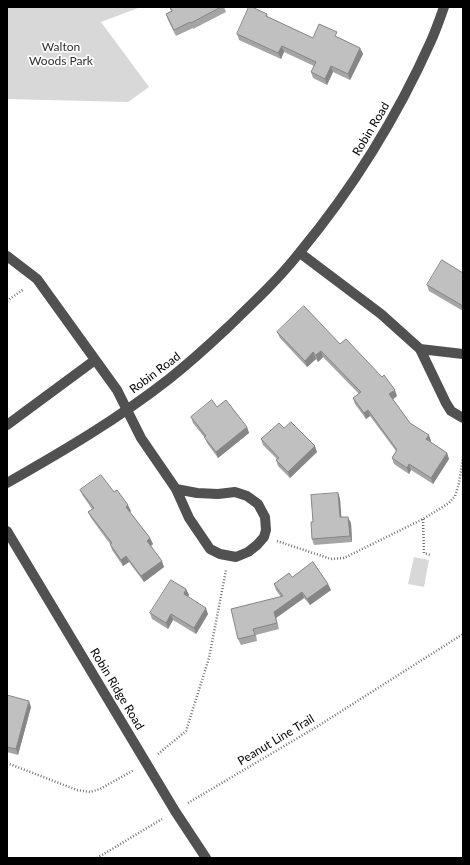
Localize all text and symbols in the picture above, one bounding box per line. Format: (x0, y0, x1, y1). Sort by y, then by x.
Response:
park label: Walton Woods Park (29, 40, 93, 68)
street label: Robin Road (349, 100, 393, 158)
street label: Robin Road (127, 349, 183, 397)
street label: Robin Ridge Road (87, 646, 147, 732)
street label: Peanut Line Trail (235, 711, 317, 769)

